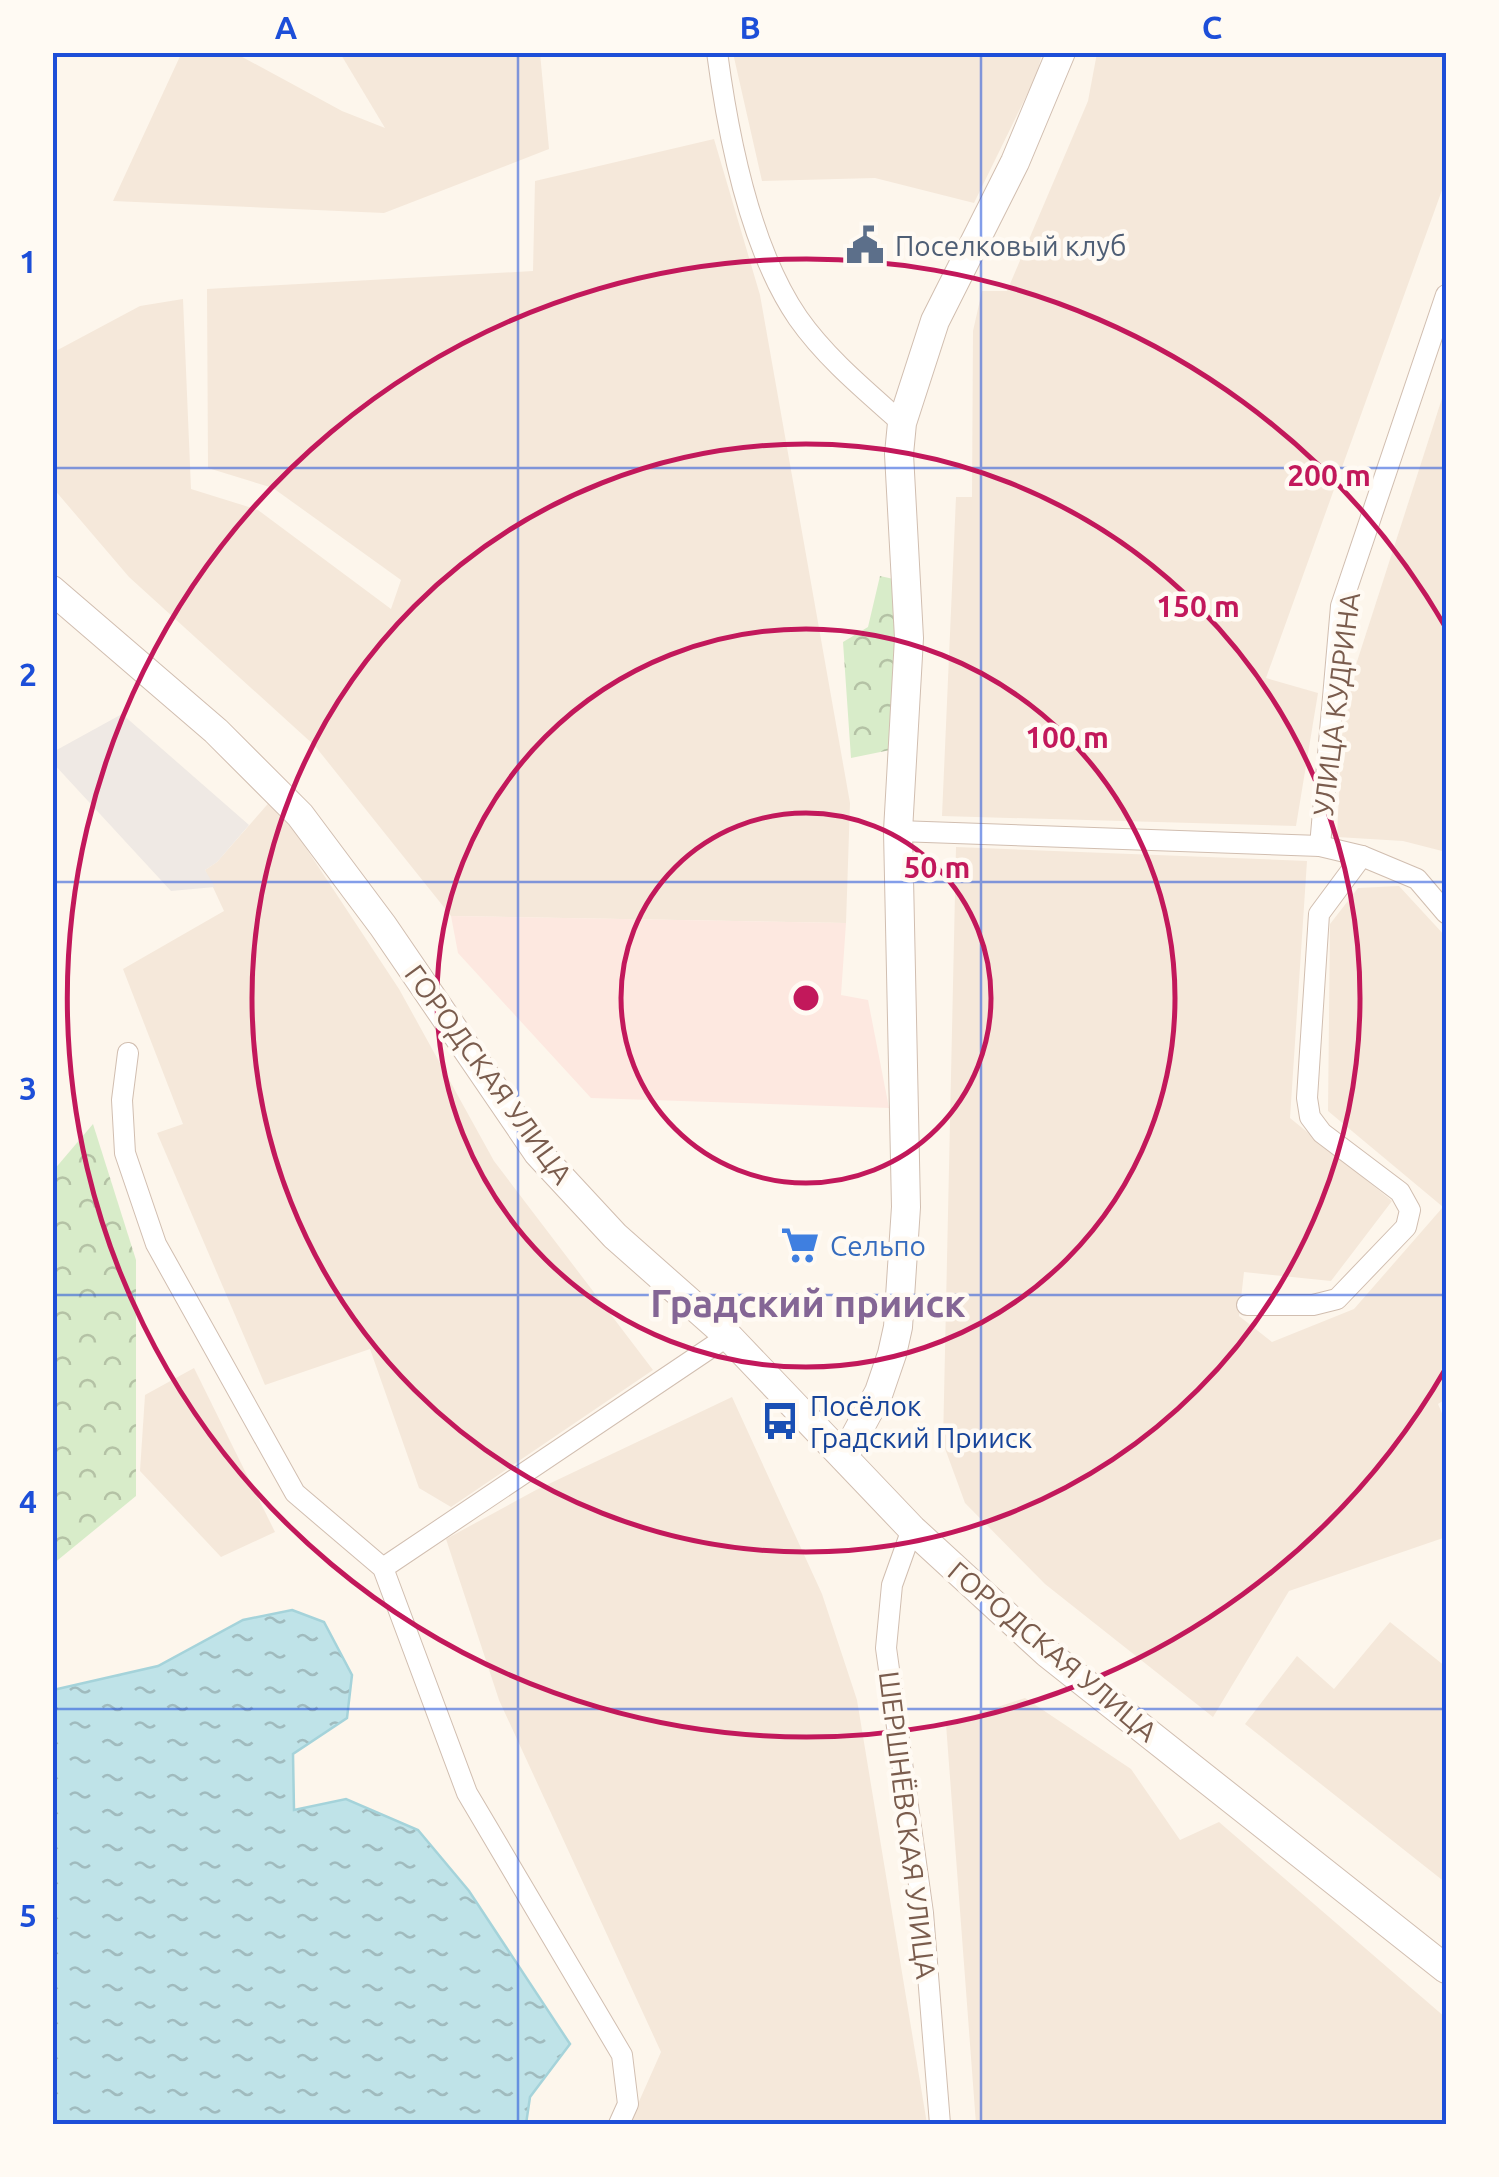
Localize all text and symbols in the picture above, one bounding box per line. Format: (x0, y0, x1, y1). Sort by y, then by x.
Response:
text: A (275, 9, 298, 45)
text: B (739, 9, 761, 45)
text: C (1202, 9, 1222, 45)
public building icon: Поселковый клуб (844, 224, 886, 266)
place label: Поселковый клуб (895, 230, 1126, 261)
text: 1 (19, 243, 37, 279)
text: 200 m (1287, 458, 1371, 492)
text: 150 m (1156, 589, 1240, 623)
street label: УЛИЦА КУДРИНА (1307, 590, 1365, 818)
text: 2 (19, 656, 37, 692)
text: 100 m (1025, 720, 1109, 754)
text: 50 m (904, 850, 970, 884)
street label: ГОРОДСКАЯ УЛИЦА (399, 959, 579, 1189)
centre of rings (788, 980, 824, 1016)
text: 3 (19, 1070, 37, 1106)
supermarket icon: Сельпо (779, 1224, 821, 1266)
place label: Сельпо (830, 1230, 926, 1261)
district label: Градский прииск (650, 1282, 966, 1324)
place label: Посёлок Градский Прииск (810, 1390, 1032, 1453)
bus stop icon: Посёлок Градский Прииск (759, 1400, 801, 1442)
text: 4 (19, 1483, 37, 1519)
street label: ГОРОДСКАЯ УЛИЦА (942, 1555, 1164, 1747)
street label: ШЕРШНЁВСКАЯ УЛИЦА (874, 1669, 942, 1981)
text: 5 (19, 1897, 37, 1933)

